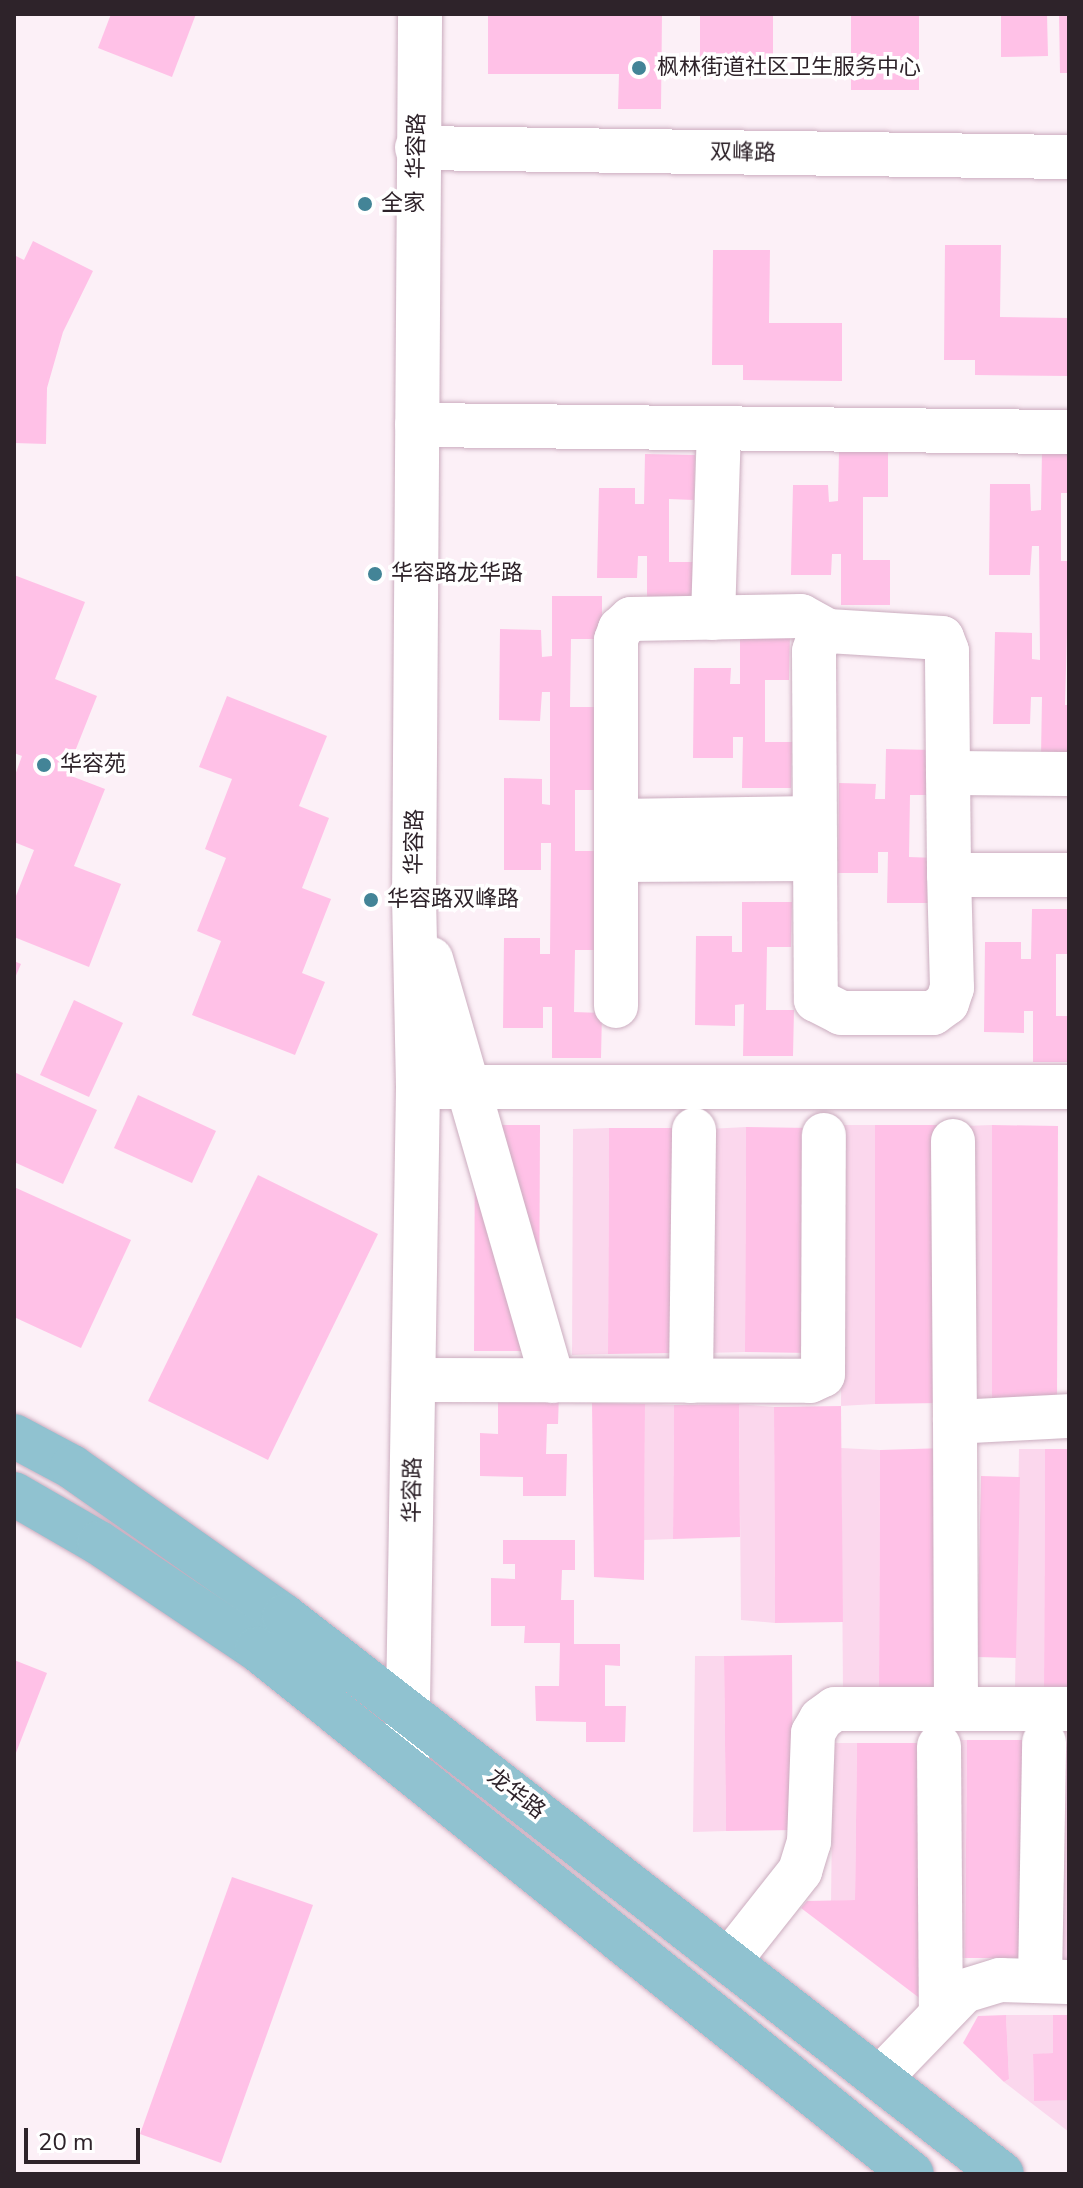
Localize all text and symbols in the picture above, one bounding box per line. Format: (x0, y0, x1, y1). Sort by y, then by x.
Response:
place label: 枫林街道社区卫生服务中心 (657, 55, 921, 81)
marker: 枫林街道社区卫生服务中心 (628, 57, 650, 79)
street label: 华容路 (403, 113, 431, 179)
street label: 双峰路 (710, 139, 776, 167)
place label: 全家 (381, 191, 425, 217)
marker: 全家 (356, 195, 374, 213)
place label: 华容路龙华路 (391, 561, 523, 587)
marker: 华容路龙华路 (366, 565, 384, 583)
place label: 华容苑 (60, 752, 126, 778)
marker: 华容苑 (35, 756, 53, 774)
street label: 华容路 (401, 809, 429, 875)
place label: 华容路双峰路 (387, 887, 519, 913)
marker: 华容路双峰路 (362, 891, 380, 909)
street label: 华容路 (399, 1457, 427, 1523)
street label: 龙华路 (482, 1763, 550, 1825)
scale bar (28, 2112, 144, 2162)
text: 20 m (38, 2126, 94, 2158)

